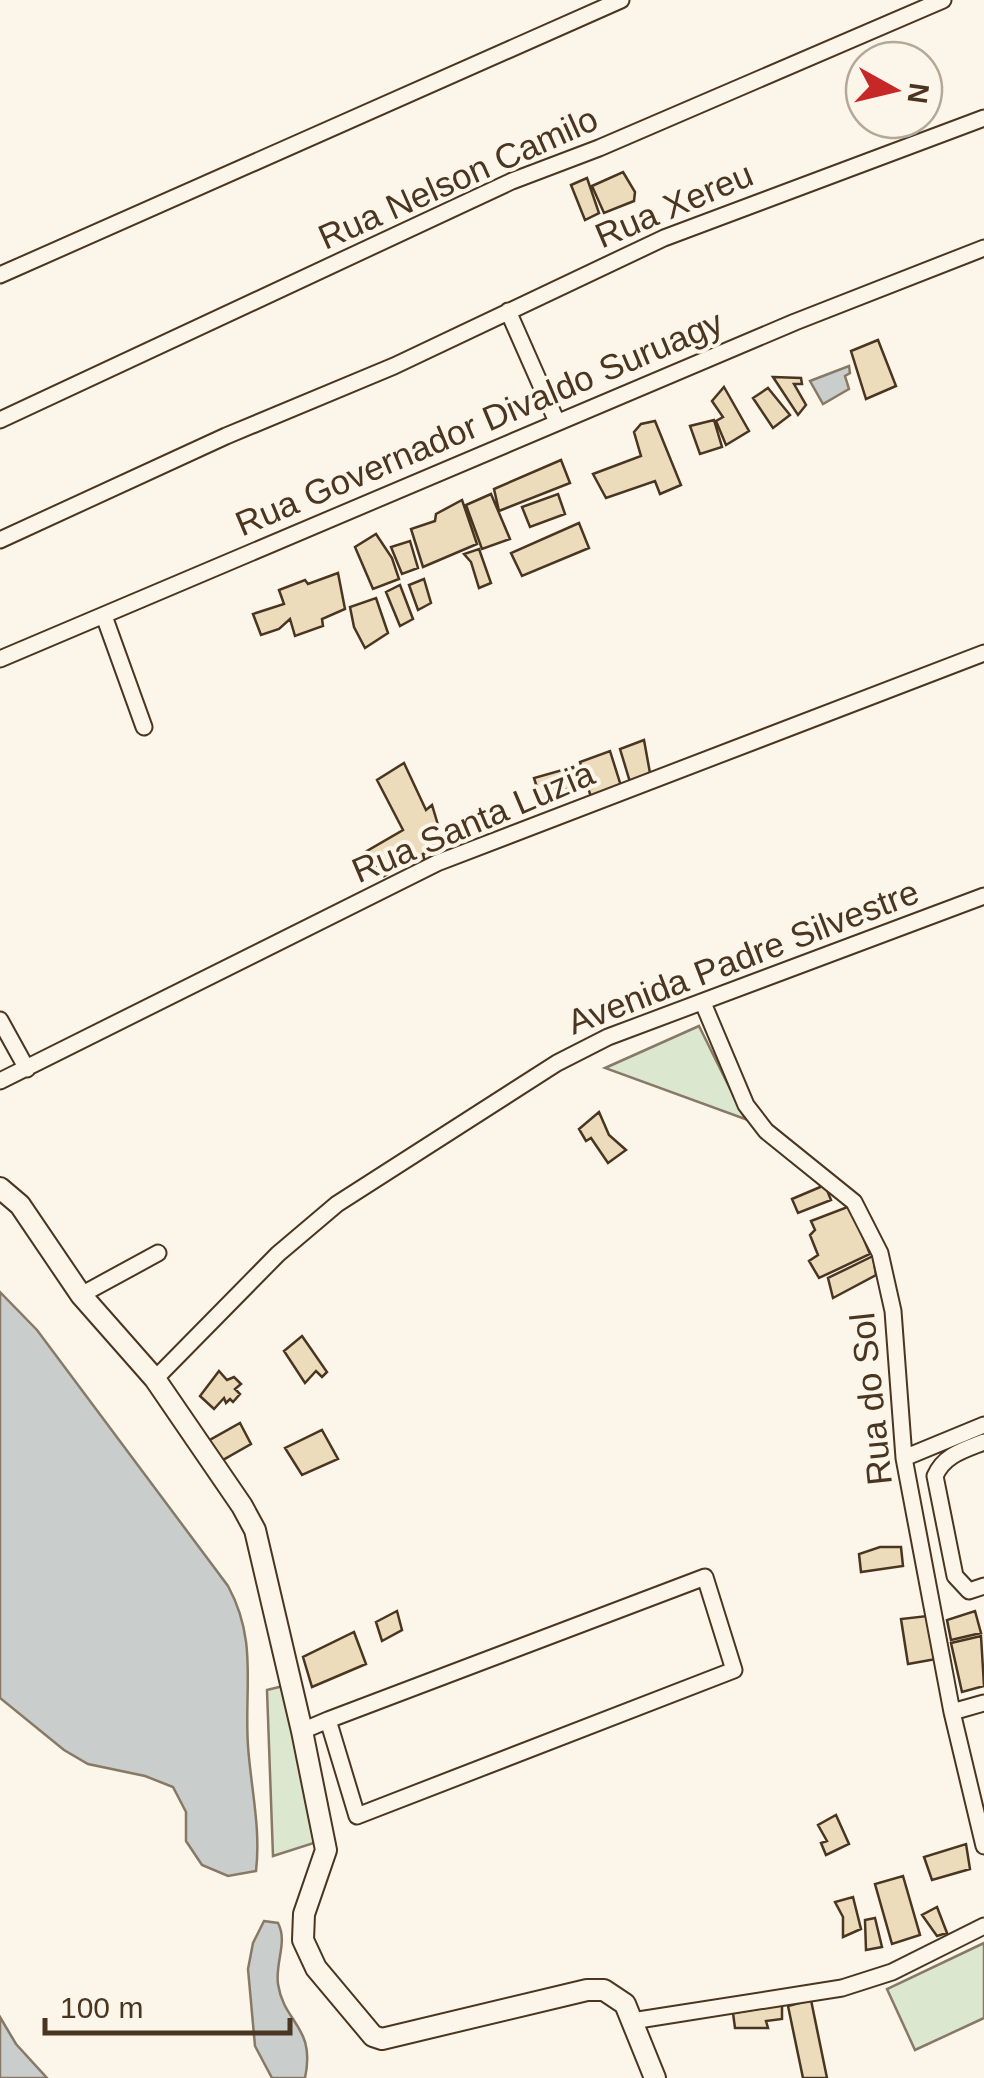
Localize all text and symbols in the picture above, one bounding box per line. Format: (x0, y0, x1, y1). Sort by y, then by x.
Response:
north arrow (844, 40, 944, 140)
text: N (902, 81, 935, 106)
street label: Rua Nelson Camilo (312, 98, 603, 257)
street label: Rua Xereu (589, 154, 758, 255)
street label: Rua Governador Divaldo Suruagy (229, 302, 729, 543)
street label: Rua Santa Luzia (346, 753, 600, 890)
street label: Avenida Padre Silvestre (562, 872, 924, 1042)
street label: Rua do Sol (842, 1311, 899, 1487)
scale bar (45, 1973, 290, 2035)
text: 100 m (60, 1991, 143, 2024)

